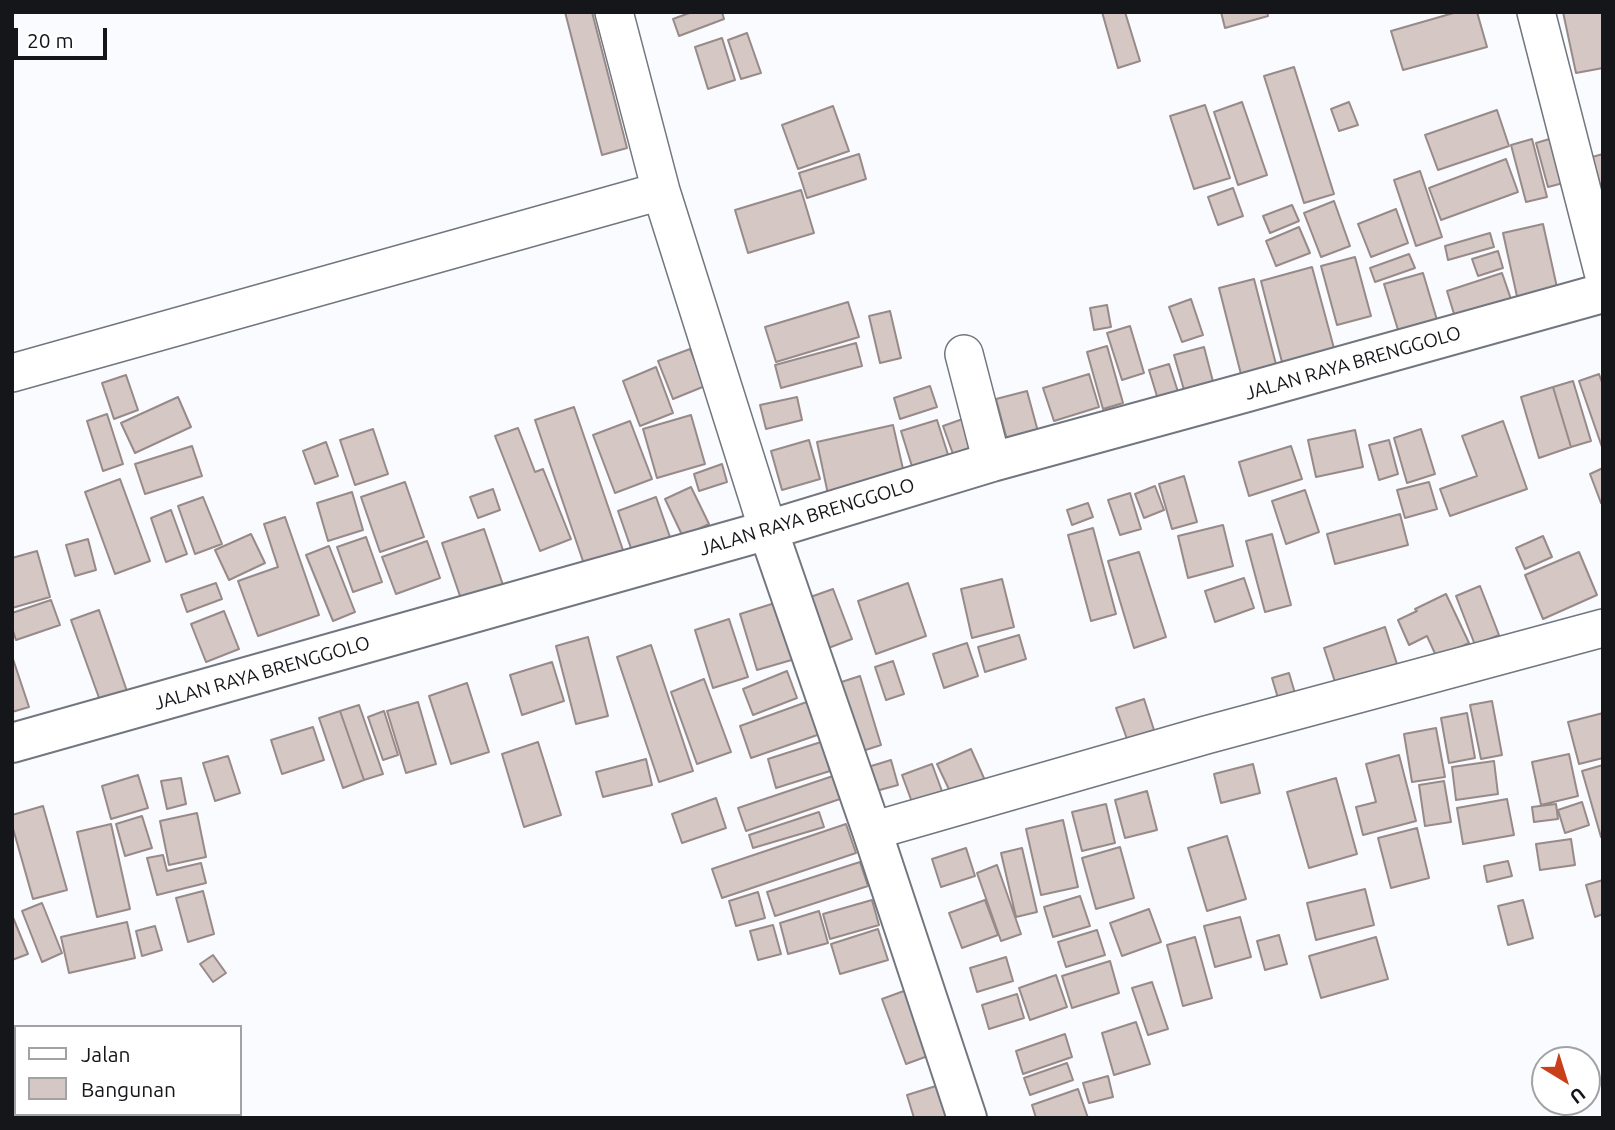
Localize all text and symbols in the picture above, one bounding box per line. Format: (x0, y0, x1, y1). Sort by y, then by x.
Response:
scale bar (18, 14, 110, 58)
text: 20 m (27, 28, 74, 52)
street label: JALAN RAYA BRENGGOLO (1242, 321, 1464, 405)
street label: JALAN RAYA BRENGGOLO (697, 473, 917, 561)
street label: JALAN RAYA BRENGGOLO (151, 631, 373, 715)
legend (14, 1025, 242, 1116)
text: Jalan (81, 1042, 130, 1066)
north arrow (1531, 1046, 1601, 1116)
text: Bangunan (81, 1077, 176, 1101)
text: U (1566, 1083, 1590, 1109)

